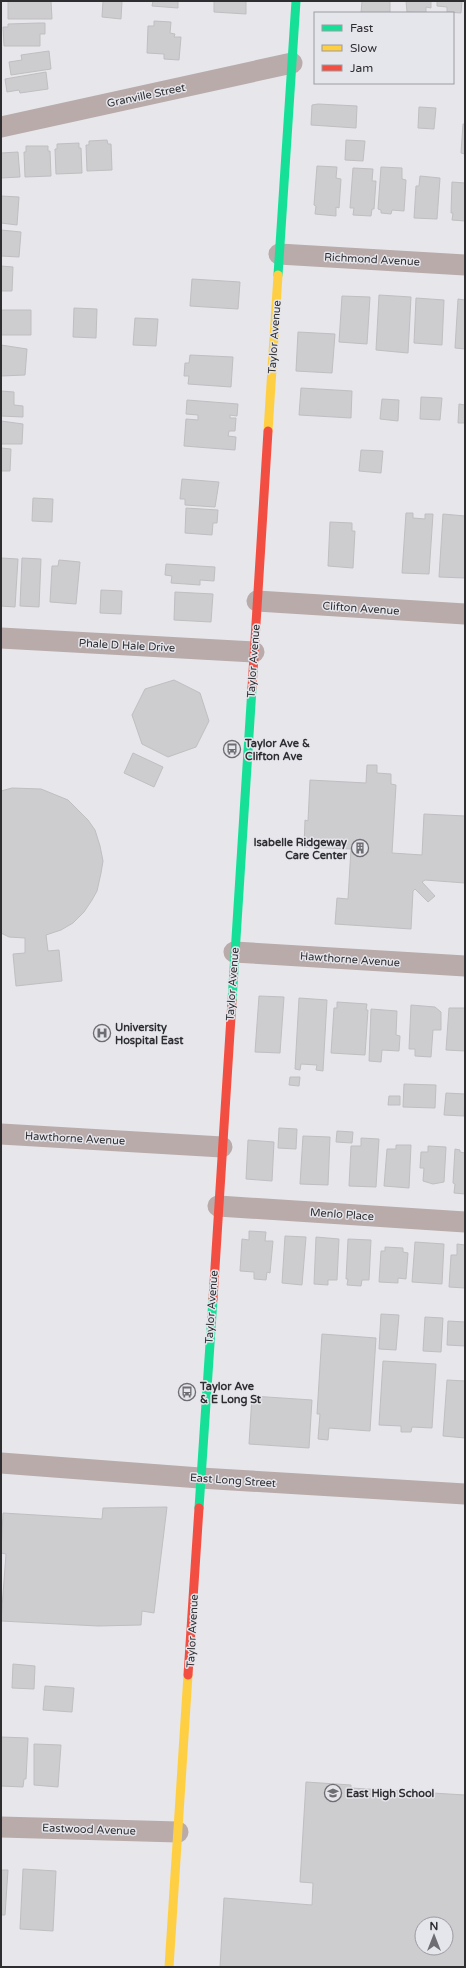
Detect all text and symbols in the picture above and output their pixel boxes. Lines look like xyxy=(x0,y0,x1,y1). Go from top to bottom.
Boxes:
legend xyxy=(314,12,454,84)
text: Fast xyxy=(350,21,374,35)
text: Slow xyxy=(350,41,377,55)
text: Jam xyxy=(350,61,373,75)
street label: Granville Street xyxy=(106,81,187,110)
street label: Richmond Avenue xyxy=(324,251,420,268)
street label: Taylor Avenue xyxy=(265,300,284,374)
street label: Clifton Avenue xyxy=(322,599,400,618)
street label: Taylor Avenue xyxy=(244,624,263,698)
street label: Phale D Hale Drive xyxy=(78,636,176,655)
place label: Taylor Ave & Clifton Ave xyxy=(244,737,310,763)
bus stop icon: Taylor Ave & Clifton Ave xyxy=(222,739,242,759)
place label: Isabelle Ridgeway Care Center xyxy=(254,836,348,862)
building icon: Isabelle Ridgeway Care Center xyxy=(350,838,370,858)
street label: Taylor Avenue xyxy=(223,947,242,1021)
street label: Hawthorne Avenue xyxy=(299,950,400,969)
place label: University Hospital East xyxy=(115,1021,184,1048)
hospital icon: University Hospital East xyxy=(92,1023,112,1043)
street label: Hawthorne Avenue xyxy=(25,1129,125,1148)
street label: Menlo Place xyxy=(310,1206,374,1223)
street label: Taylor Avenue xyxy=(202,1270,221,1344)
place label: Taylor Ave & E Long St xyxy=(199,1380,262,1407)
bus stop icon: Taylor Ave & E Long St xyxy=(177,1382,197,1402)
street label: East Long Street xyxy=(189,1471,277,1490)
street label: Taylor Avenue xyxy=(184,1594,201,1668)
school or university icon: East High School xyxy=(323,1783,343,1803)
place label: East High School xyxy=(346,1787,435,1801)
street label: Eastwood Avenue xyxy=(42,1821,136,1838)
north arrow xyxy=(414,1916,454,1956)
text: N xyxy=(430,1920,438,1933)

